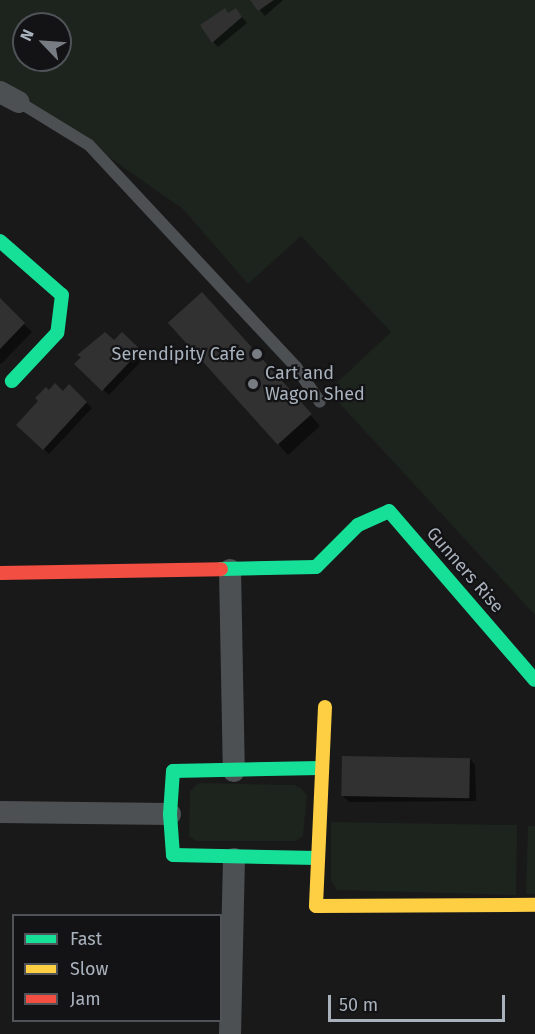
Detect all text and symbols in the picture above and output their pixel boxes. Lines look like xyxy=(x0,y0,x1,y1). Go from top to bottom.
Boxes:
north arrow xyxy=(12,12,72,72)
text: N xyxy=(16,26,38,44)
place label: Serendipity Cafe xyxy=(112,343,245,365)
marker: Serendipity Cafe xyxy=(250,347,264,361)
place label: Cart and Wagon Shed xyxy=(265,363,365,406)
marker: Cart and Wagon Shed xyxy=(246,377,260,391)
street label: Gunners Rise xyxy=(422,523,508,617)
legend xyxy=(12,914,222,1022)
text: Fast xyxy=(70,928,102,950)
text: Slow xyxy=(70,958,108,980)
scale bar xyxy=(331,983,508,1021)
text: Jam xyxy=(70,988,101,1010)
text: 50 m xyxy=(339,994,378,1016)

